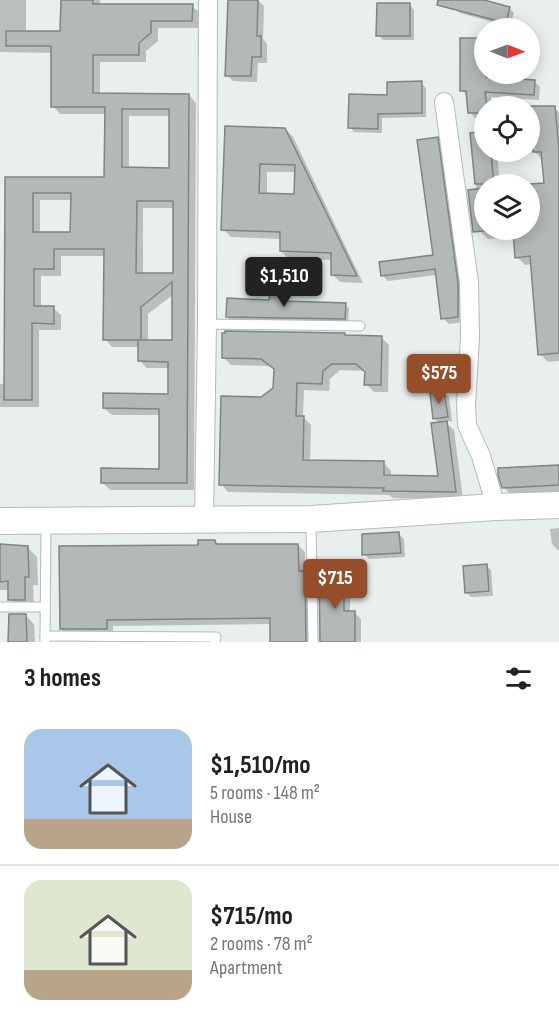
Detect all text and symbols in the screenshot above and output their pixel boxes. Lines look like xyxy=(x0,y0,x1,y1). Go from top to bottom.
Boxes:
north arrow xyxy=(474,18,540,84)
map controls xyxy=(474,18,540,240)
button: locate xyxy=(474,96,540,162)
button: layers xyxy=(474,174,540,240)
pin: $1,510 xyxy=(235,257,333,308)
text: $1,510 xyxy=(259,264,309,288)
pin: $575 xyxy=(403,354,475,405)
text: $575 xyxy=(421,361,457,385)
pin: $715 xyxy=(299,559,371,610)
text: $715 xyxy=(317,566,353,590)
icon: filters xyxy=(502,662,535,695)
text: 3 homes xyxy=(24,663,101,694)
text: $1,510/mo xyxy=(210,750,311,781)
icon: home xyxy=(72,753,144,825)
text: 5 rooms · 148 m² xyxy=(210,781,320,805)
text: House xyxy=(210,805,252,829)
text: $715/mo xyxy=(210,901,293,932)
icon: home xyxy=(72,904,144,976)
text: 2 rooms · 78 m² xyxy=(210,932,313,956)
text: Apartment xyxy=(210,956,283,980)

